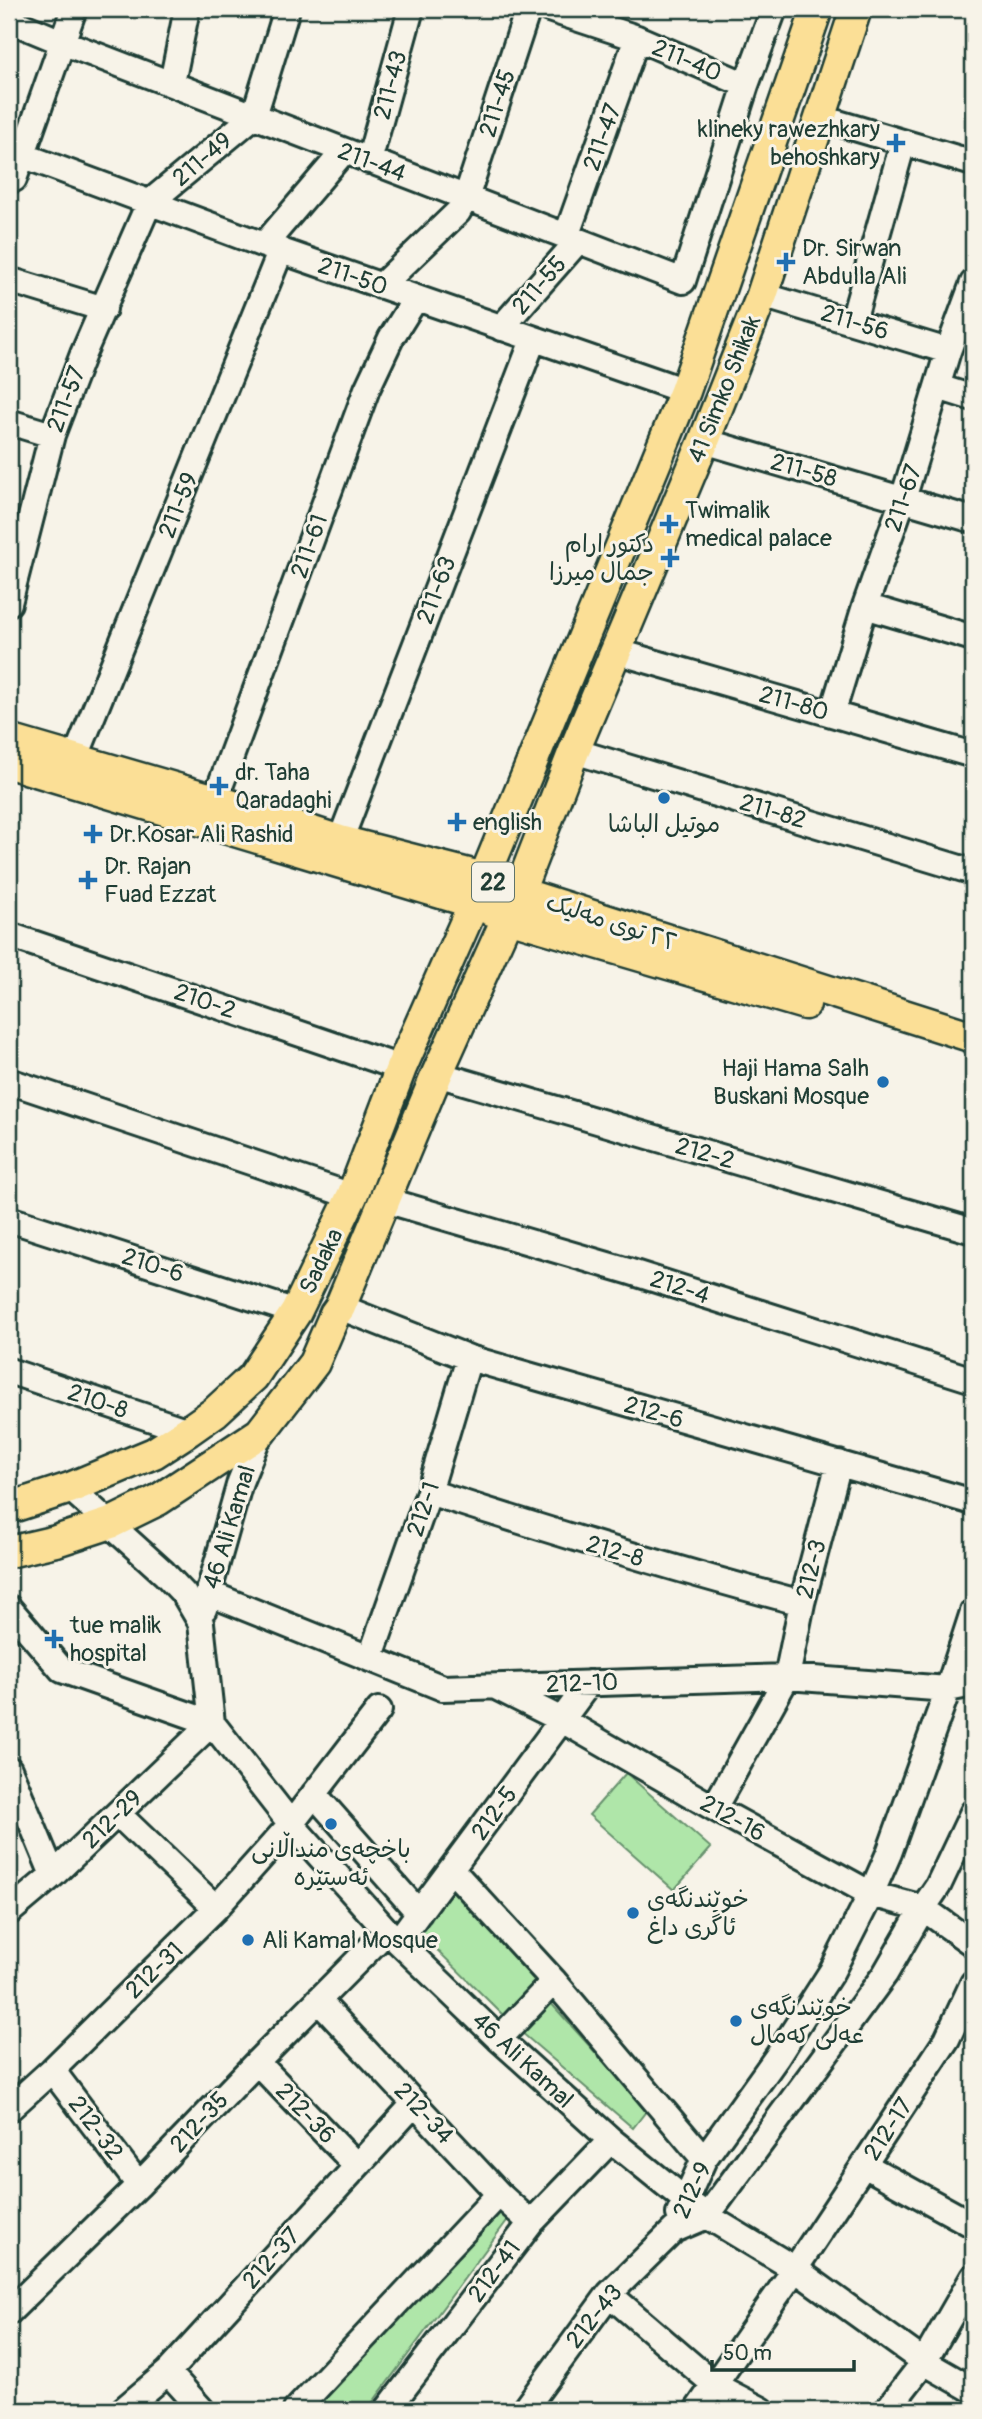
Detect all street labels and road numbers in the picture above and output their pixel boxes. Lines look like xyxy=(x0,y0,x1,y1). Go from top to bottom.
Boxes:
street label: 211-40 xyxy=(648,33,726,88)
street label: 211-43 xyxy=(367,48,414,123)
street label: 211-45 xyxy=(473,66,522,141)
street label: 211-47 xyxy=(577,99,628,175)
street label: 211-49 xyxy=(167,126,238,193)
street label: 211-44 xyxy=(334,136,410,189)
street label: 211-55 xyxy=(506,250,573,321)
street label: 211-50 xyxy=(314,251,392,302)
street label: 211-56 xyxy=(817,298,892,346)
street label: 41 Simko Shikak xyxy=(682,311,767,467)
street label: 211-57 xyxy=(41,362,92,436)
street label: 211-58 xyxy=(767,447,840,494)
street label: 211-67 xyxy=(879,461,928,535)
street label: 211-59 xyxy=(152,468,205,542)
street label: 211-61 xyxy=(285,510,334,582)
street label: 211-63 xyxy=(410,552,463,628)
street label: 211-80 xyxy=(756,680,832,727)
street label: 211-82 xyxy=(736,788,810,835)
road number: 22 xyxy=(472,862,514,902)
street label: ٢٢ توی مەلیک xyxy=(542,888,681,957)
street label: 210-2 xyxy=(170,978,239,1025)
street label: 212-2 xyxy=(672,1131,738,1176)
street label: Sadaka xyxy=(293,1224,350,1299)
street label: 210-6 xyxy=(118,1242,187,1289)
street label: 212-4 xyxy=(647,1264,713,1311)
street label: 210-8 xyxy=(64,1378,132,1425)
street label: 212-6 xyxy=(621,1390,687,1435)
street label: 46 Ali Kamal xyxy=(197,1462,262,1592)
street label: 212-1 xyxy=(401,1478,446,1540)
street label: 212-8 xyxy=(583,1529,647,1573)
street label: 212-3 xyxy=(790,1537,833,1602)
street label: 212-10 xyxy=(545,1668,619,1699)
street label: 212-5 xyxy=(465,1781,524,1846)
street label: 212-29 xyxy=(76,1784,148,1855)
street label: 212-16 xyxy=(695,1789,770,1848)
street label: 212-31 xyxy=(119,1936,189,2005)
street label: 46 Ali Kamal xyxy=(466,2006,579,2115)
street label: 212-34 xyxy=(388,2076,459,2150)
street label: 212-36 xyxy=(270,2077,342,2150)
street label: 212-35 xyxy=(164,2086,235,2159)
street label: 212-32 xyxy=(62,2090,129,2166)
street label: 212-17 xyxy=(858,2092,919,2166)
street label: 212-9 xyxy=(667,2157,718,2223)
street label: 212-37 xyxy=(236,2221,307,2295)
street label: 212-41 xyxy=(462,2235,527,2308)
street label: 212-43 xyxy=(560,2279,629,2354)

